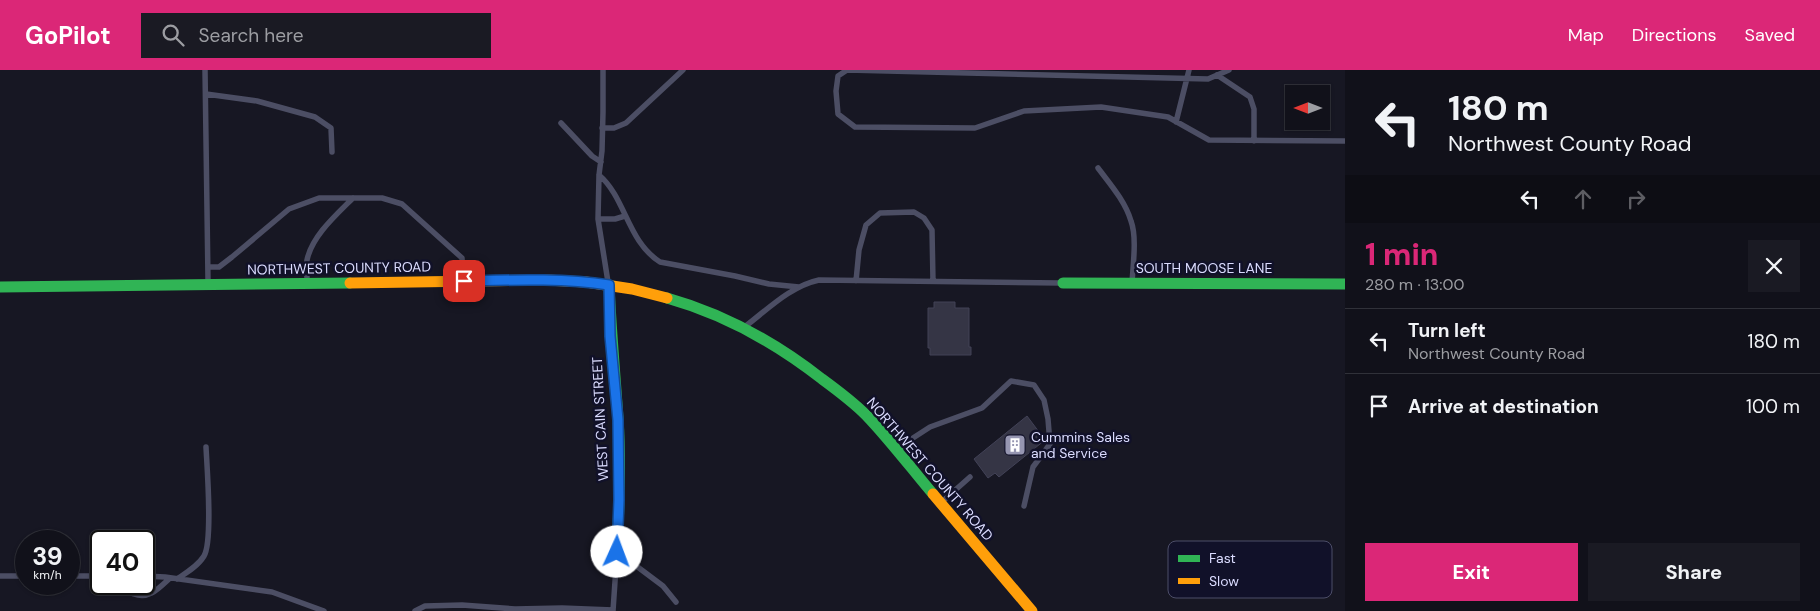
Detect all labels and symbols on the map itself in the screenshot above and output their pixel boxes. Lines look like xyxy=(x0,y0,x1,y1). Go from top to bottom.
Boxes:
north arrow xyxy=(1285,85,1330,130)
street label: NORTHWEST COUNTY ROAD xyxy=(247,257,431,279)
street label: SOUTH MOOSE LANE xyxy=(1136,259,1272,277)
pin xyxy=(443,260,485,302)
street label: WEST CAIN STREET xyxy=(588,356,612,482)
street label: NORTHWEST COUNTY ROAD xyxy=(863,394,997,544)
place label: Cummins Sales and Service xyxy=(1031,428,1130,462)
building icon: Cummins Sales and Service xyxy=(1003,433,1027,457)
position arrow xyxy=(590,525,642,577)
speed limit sign: 40 xyxy=(90,530,155,595)
legend xyxy=(1168,541,1332,598)
text: Fast xyxy=(1209,549,1236,567)
text: Slow xyxy=(1209,572,1239,590)

